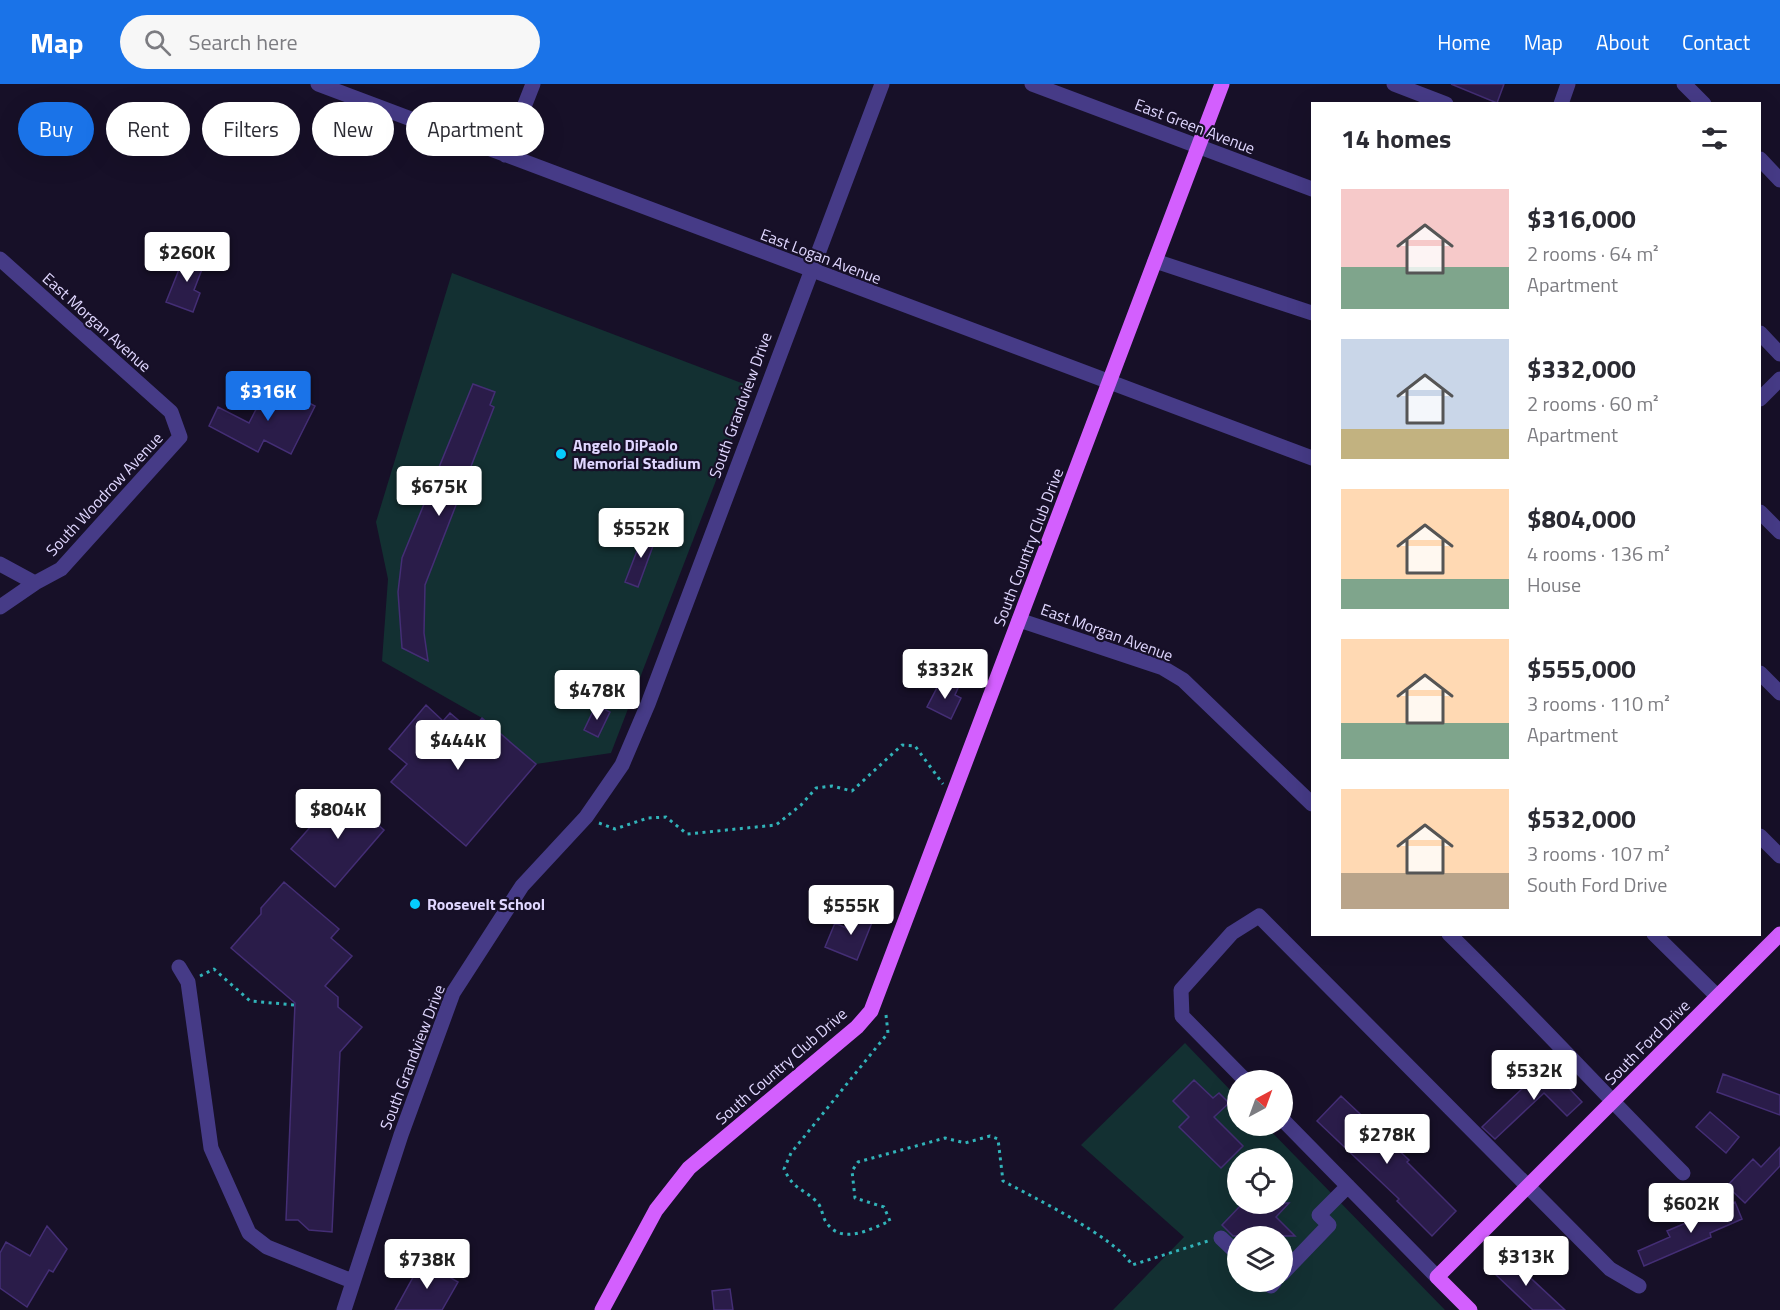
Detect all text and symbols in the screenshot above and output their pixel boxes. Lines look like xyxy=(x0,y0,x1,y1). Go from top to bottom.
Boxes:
search box xyxy=(120,15,540,69)
text: Map xyxy=(30,21,84,64)
text: Search here xyxy=(189,25,298,59)
icon: search xyxy=(141,26,174,59)
text: Home xyxy=(1437,26,1491,58)
text: Map xyxy=(1524,26,1563,58)
text: About xyxy=(1596,26,1649,58)
text: Contact xyxy=(1682,26,1750,58)
street label: East Green Avenue xyxy=(1131,92,1259,160)
chip: Buy xyxy=(18,102,94,156)
chip: Rent xyxy=(106,102,190,156)
chip: Filters xyxy=(202,102,300,156)
chip: New xyxy=(312,102,394,156)
chip: Apartment xyxy=(406,102,544,156)
text: 14 homes xyxy=(1341,119,1451,158)
icon: filters xyxy=(1698,122,1731,155)
text: $316,000 xyxy=(1527,199,1636,238)
icon: home xyxy=(1389,213,1461,285)
street label: East Logan Avenue xyxy=(757,222,885,290)
pin: $260K xyxy=(145,232,229,283)
text: $260K xyxy=(159,236,215,267)
text: 2 rooms · 64 m² xyxy=(1527,238,1659,269)
street label: East Morgan Avenue xyxy=(37,267,157,377)
text: Apartment xyxy=(1527,269,1618,300)
street label: South Grandview Drive xyxy=(702,329,778,481)
text: $332,000 xyxy=(1527,349,1636,388)
icon: home xyxy=(1389,363,1461,435)
pin: $316K xyxy=(226,371,310,422)
text: $316K xyxy=(240,375,296,406)
text: 2 rooms · 60 m² xyxy=(1527,388,1659,419)
text: Apartment xyxy=(1527,419,1618,450)
street label: South Woodrow Avenue xyxy=(40,427,168,561)
place label: Angelo DiPaolo Memorial Stadium xyxy=(573,433,701,475)
marker: Angelo DiPaolo Memorial Stadium xyxy=(554,447,568,461)
street label: South Country Club Drive xyxy=(987,464,1069,630)
pin: $675K xyxy=(397,466,481,517)
text: $675K xyxy=(411,470,467,501)
text: $804,000 xyxy=(1527,499,1636,538)
pin: $552K xyxy=(599,508,683,559)
text: $552K xyxy=(613,512,669,543)
icon: home xyxy=(1389,513,1461,585)
text: 4 rooms · 136 m² xyxy=(1527,538,1670,569)
text: House xyxy=(1527,569,1581,600)
street label: East Morgan Avenue xyxy=(1038,597,1176,667)
pin: $332K xyxy=(903,649,987,700)
text: $555,000 xyxy=(1527,649,1636,688)
text: $332K xyxy=(917,653,973,684)
icon: home xyxy=(1389,663,1461,735)
pin: $478K xyxy=(555,670,639,721)
text: $478K xyxy=(569,674,625,705)
text: 3 rooms · 110 m² xyxy=(1527,688,1670,719)
text: Apartment xyxy=(1527,719,1618,750)
pin: $444K xyxy=(416,720,500,771)
text: $444K xyxy=(430,724,486,755)
pin: $804K xyxy=(296,789,380,840)
text: $804K xyxy=(310,793,366,824)
text: $532,000 xyxy=(1527,799,1636,838)
icon: home xyxy=(1389,813,1461,885)
text: 3 rooms · 107 m² xyxy=(1527,838,1670,869)
text: South Ford Drive xyxy=(1527,869,1667,900)
pin: $555K xyxy=(809,885,893,936)
text: $555K xyxy=(823,889,879,920)
place label: Roosevelt School xyxy=(427,892,545,916)
marker: Roosevelt School xyxy=(408,897,422,911)
street label: South Grandview Drive xyxy=(373,981,451,1133)
street label: South Ford Drive xyxy=(1599,994,1695,1090)
street label: South Country Club Drive xyxy=(710,1002,852,1130)
pin: $532K xyxy=(1492,1050,1576,1101)
text: $532K xyxy=(1506,1054,1562,1085)
north arrow xyxy=(1227,1070,1293,1136)
map controls xyxy=(1227,1070,1293,1292)
pin: $278K xyxy=(1345,1114,1429,1165)
text: $278K xyxy=(1359,1118,1415,1149)
button: locate xyxy=(1227,1148,1293,1214)
pin: $602K xyxy=(1649,1183,1733,1234)
text: $602K xyxy=(1663,1187,1719,1218)
button: layers xyxy=(1227,1226,1293,1292)
pin: $313K xyxy=(1484,1236,1568,1287)
pin: $738K xyxy=(385,1239,469,1290)
text: $313K xyxy=(1498,1240,1554,1271)
text: $738K xyxy=(399,1243,455,1274)

